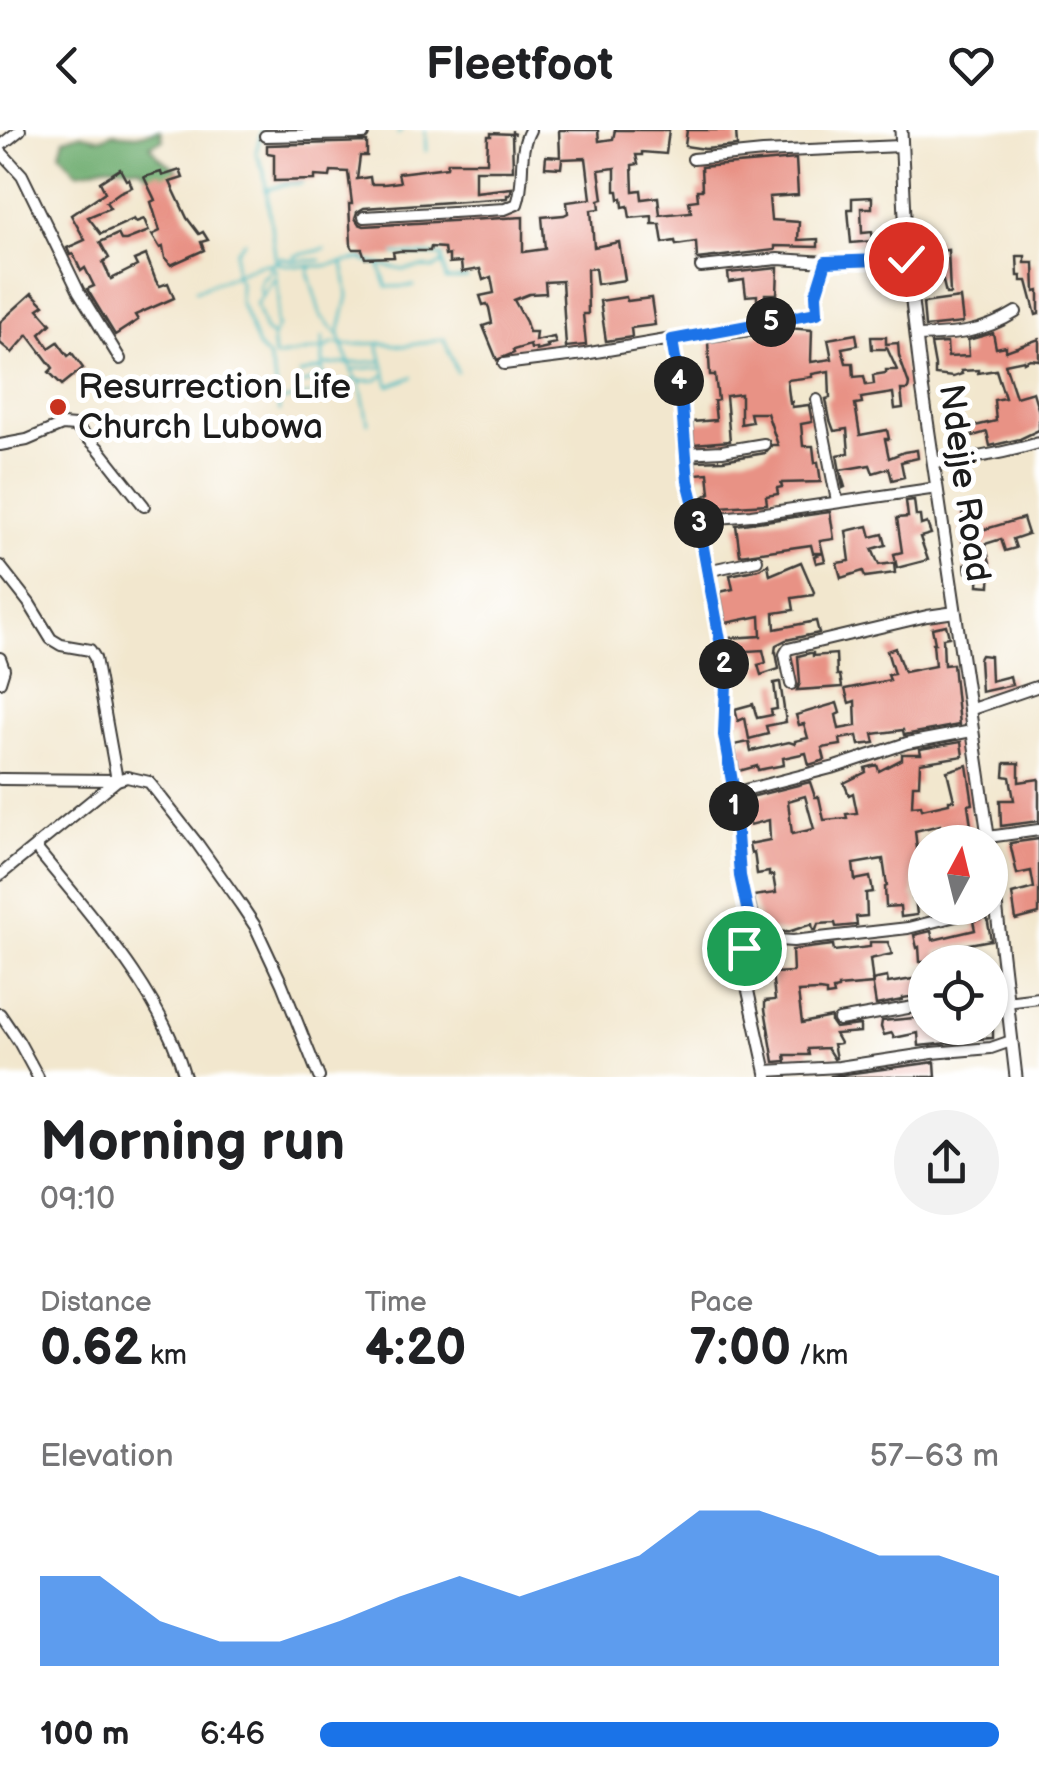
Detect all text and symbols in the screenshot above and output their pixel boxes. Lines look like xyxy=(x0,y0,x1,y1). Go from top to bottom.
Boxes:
icon: back xyxy=(40,38,95,93)
text: Fleetfoot xyxy=(426,38,613,93)
icon: heart xyxy=(944,38,999,93)
pin xyxy=(864,217,949,302)
icon: check xyxy=(879,232,934,287)
pin: 5 xyxy=(746,297,796,347)
text: 5 xyxy=(763,305,779,338)
pin: 4 xyxy=(654,356,704,406)
text: 4 xyxy=(671,364,687,397)
place label: Resurrection Life Church Lubowa xyxy=(78,366,351,449)
street label: Ndejje Road xyxy=(929,382,999,584)
marker: Resurrection Life Church Lubowa xyxy=(47,396,69,418)
pin: 3 xyxy=(674,498,724,548)
text: 3 xyxy=(691,506,707,539)
pin: 2 xyxy=(699,639,749,689)
text: 2 xyxy=(716,647,732,680)
pin: 1 xyxy=(709,781,759,831)
text: 1 xyxy=(728,789,740,822)
north arrow xyxy=(908,825,1008,925)
map controls xyxy=(908,825,1008,1045)
pin xyxy=(702,906,787,991)
icon: arrive xyxy=(717,921,772,976)
button: locate xyxy=(908,945,1008,1045)
text: Morning run xyxy=(40,1109,345,1176)
button: share xyxy=(894,1110,999,1215)
text: 09:10 xyxy=(40,1180,115,1219)
text: Distance xyxy=(40,1286,152,1319)
text: Time xyxy=(365,1286,427,1319)
text: Pace xyxy=(689,1286,753,1319)
text: 0.62 xyxy=(40,1319,142,1379)
text: 4:20 xyxy=(365,1319,466,1379)
text: 7:00 xyxy=(689,1319,791,1379)
text: km xyxy=(142,1339,187,1372)
text: /km xyxy=(791,1339,848,1372)
text: Elevation xyxy=(40,1437,173,1476)
text: 57–63 m xyxy=(870,1437,999,1476)
text: 100 m xyxy=(40,1715,129,1754)
text: 6:46 xyxy=(200,1715,265,1754)

